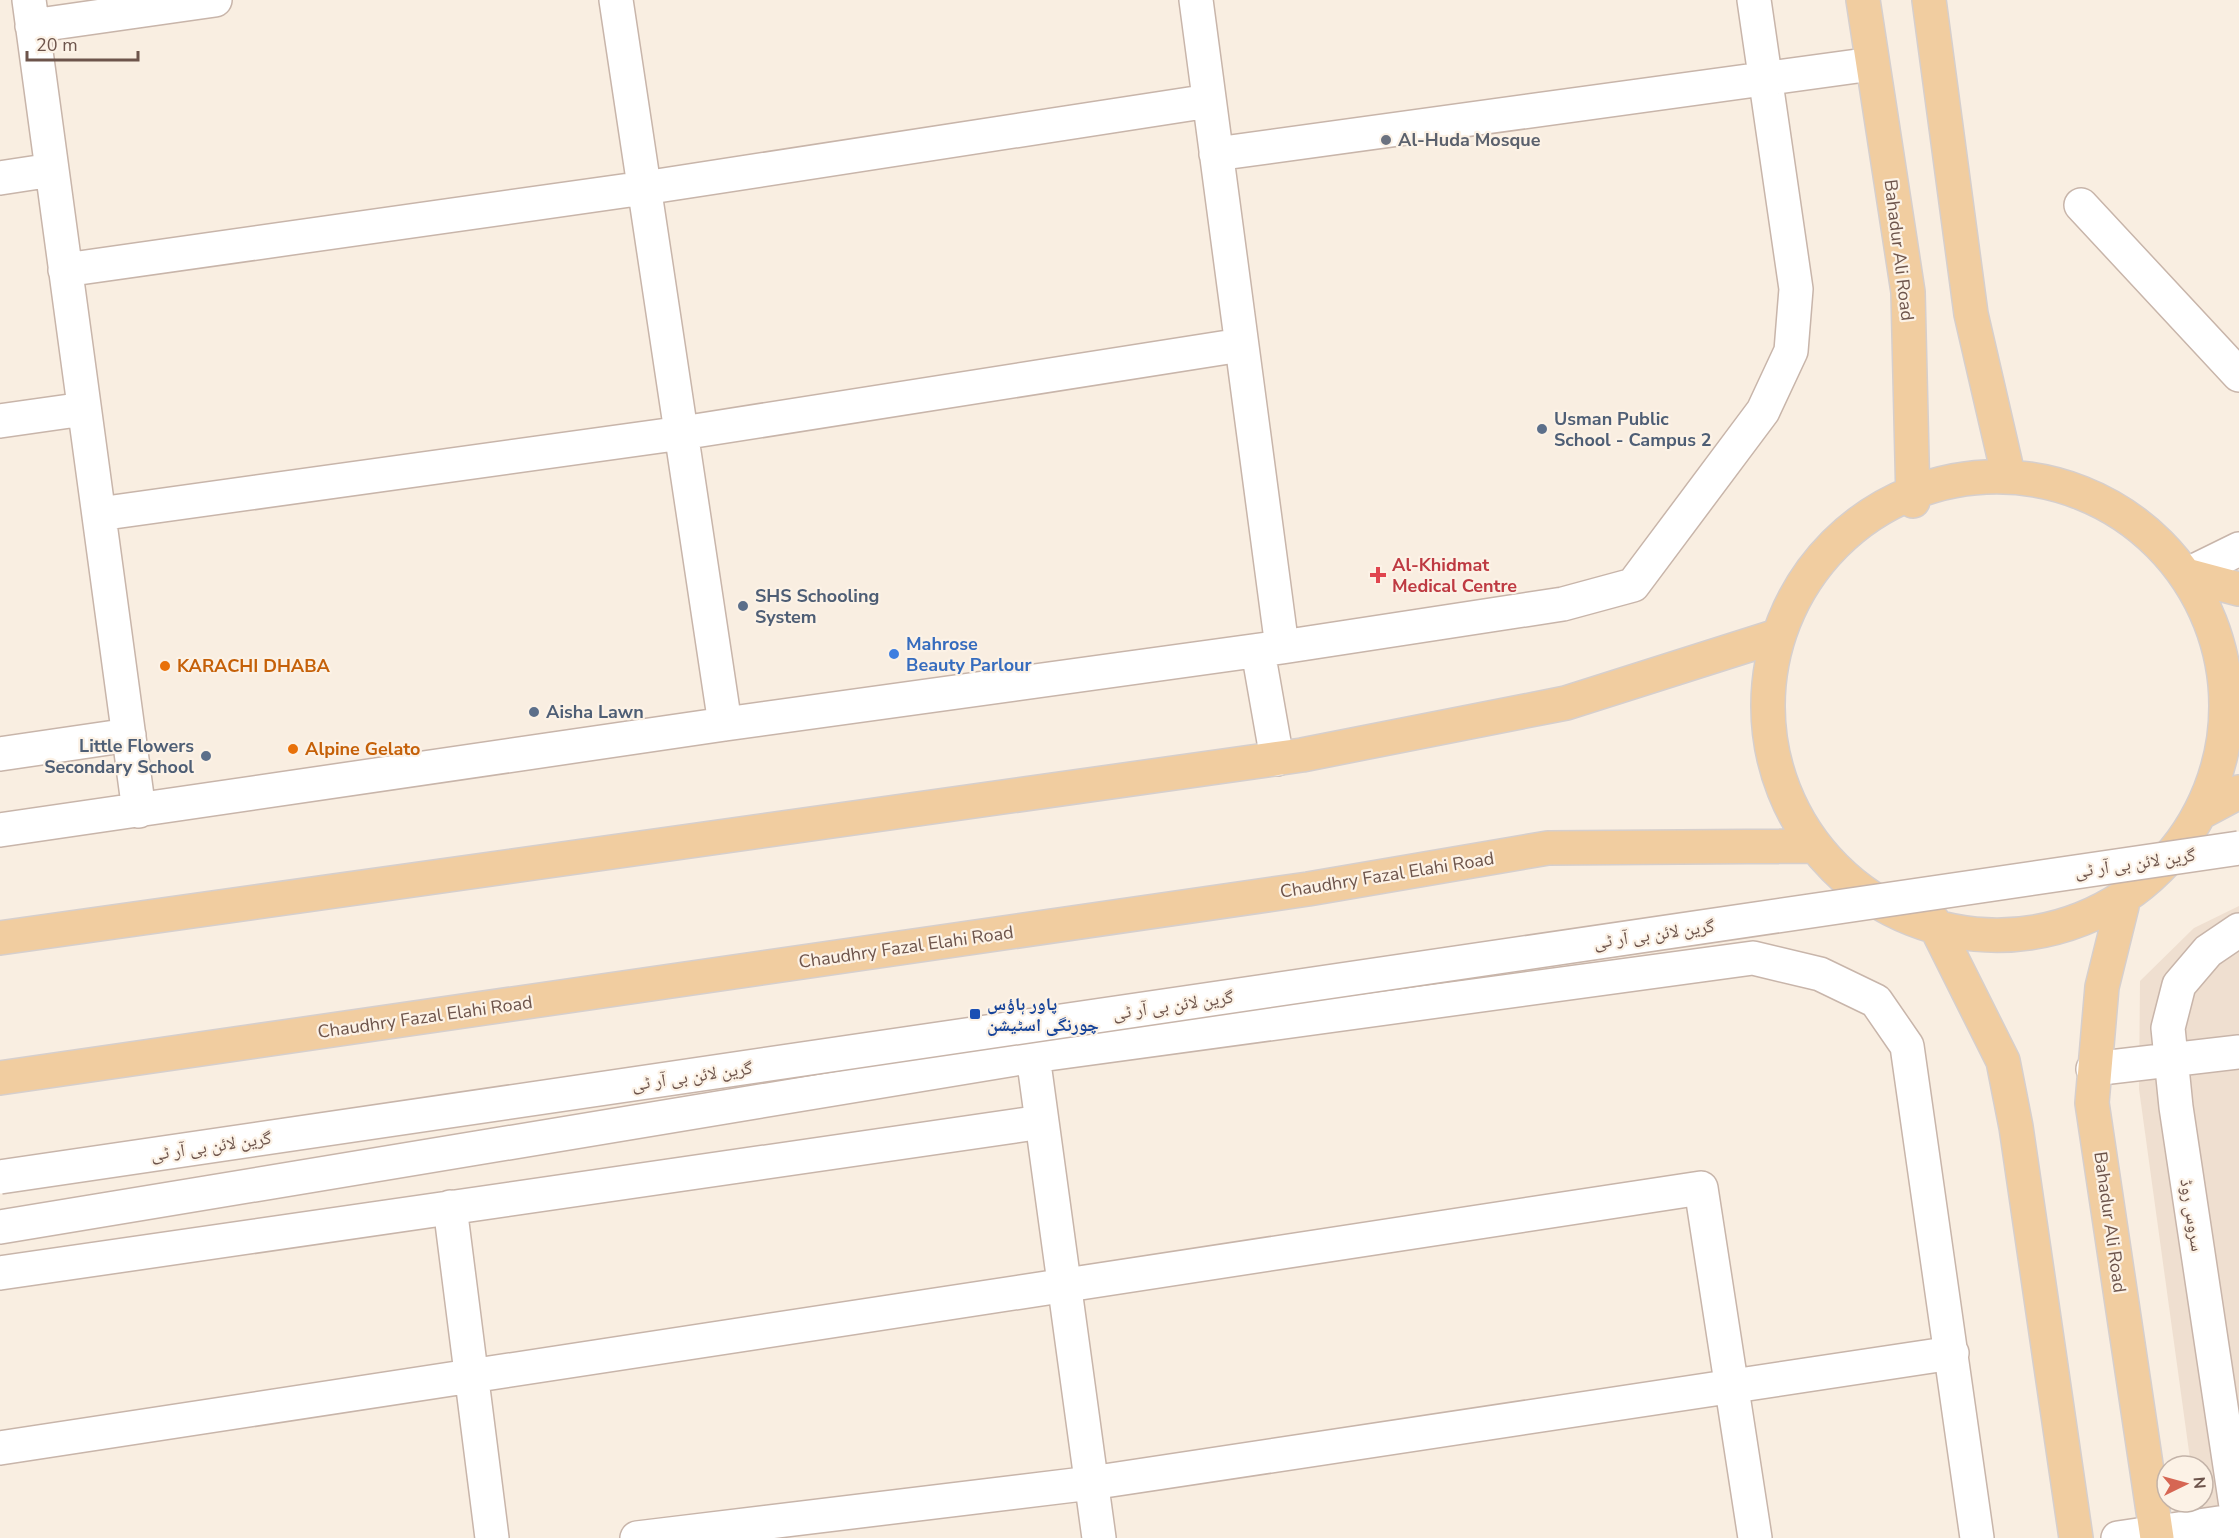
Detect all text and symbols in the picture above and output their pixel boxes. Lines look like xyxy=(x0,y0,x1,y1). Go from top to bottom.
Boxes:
scale bar xyxy=(27,24,138,62)
text: 20 m xyxy=(36,33,78,57)
place label: Al-Huda Mosque xyxy=(1398,128,1541,152)
marker: Al-Huda Mosque xyxy=(1379,133,1393,147)
street label: Bahadur Ali Road xyxy=(1878,178,1920,322)
place label: Usman Public School - Campus 2 xyxy=(1554,407,1712,452)
marker: Usman Public School - Campus 2 xyxy=(1535,422,1549,436)
place label: Al-Khidmat Medical Centre xyxy=(1392,553,1517,598)
marker: Al-Khidmat Medical Centre xyxy=(1369,566,1387,584)
place label: SHS Schooling System xyxy=(755,584,879,629)
marker: SHS Schooling System xyxy=(736,599,750,613)
place label: Mahrose Beauty Parlour xyxy=(906,632,1032,677)
marker: Mahrose Beauty Parlour xyxy=(887,647,901,661)
place label: KARACHI DHABA xyxy=(177,654,330,678)
marker: KARACHI DHABA xyxy=(158,659,172,673)
place label: Aisha Lawn xyxy=(546,700,644,724)
marker: Aisha Lawn xyxy=(527,705,541,719)
place label: Little Flowers Secondary School xyxy=(44,734,194,779)
place label: Alpine Gelato xyxy=(305,737,420,761)
marker: Alpine Gelato xyxy=(286,742,300,756)
marker: Little Flowers Secondary School xyxy=(199,749,213,763)
street label: گرین لائن بی آر ٹی xyxy=(2073,843,2198,883)
street label: Chaudhry Fazal Elahi Road xyxy=(1278,846,1496,904)
street label: گرین لائن بی آر ٹی xyxy=(1592,914,1717,954)
street label: Chaudhry Fazal Elahi Road xyxy=(797,920,1015,974)
street label: گرین لائن بی آر ٹی xyxy=(1111,985,1236,1025)
street label: Chaudhry Fazal Elahi Road xyxy=(316,990,534,1044)
place label: پاور ہاؤس چورنگی اسٹیشن xyxy=(987,992,1099,1037)
marker: پاور ہاؤس چورنگی اسٹیشن xyxy=(968,1007,982,1021)
street label: گرین لائن بی آر ٹی xyxy=(630,1056,755,1096)
street label: گرین لائن بی آر ٹی xyxy=(149,1126,274,1166)
street label: Bahadur Ali Road xyxy=(2088,1150,2132,1294)
street label: سروس روڈ xyxy=(2174,1177,2210,1253)
north arrow xyxy=(2155,1454,2215,1514)
text: N xyxy=(2187,1476,2210,1490)

